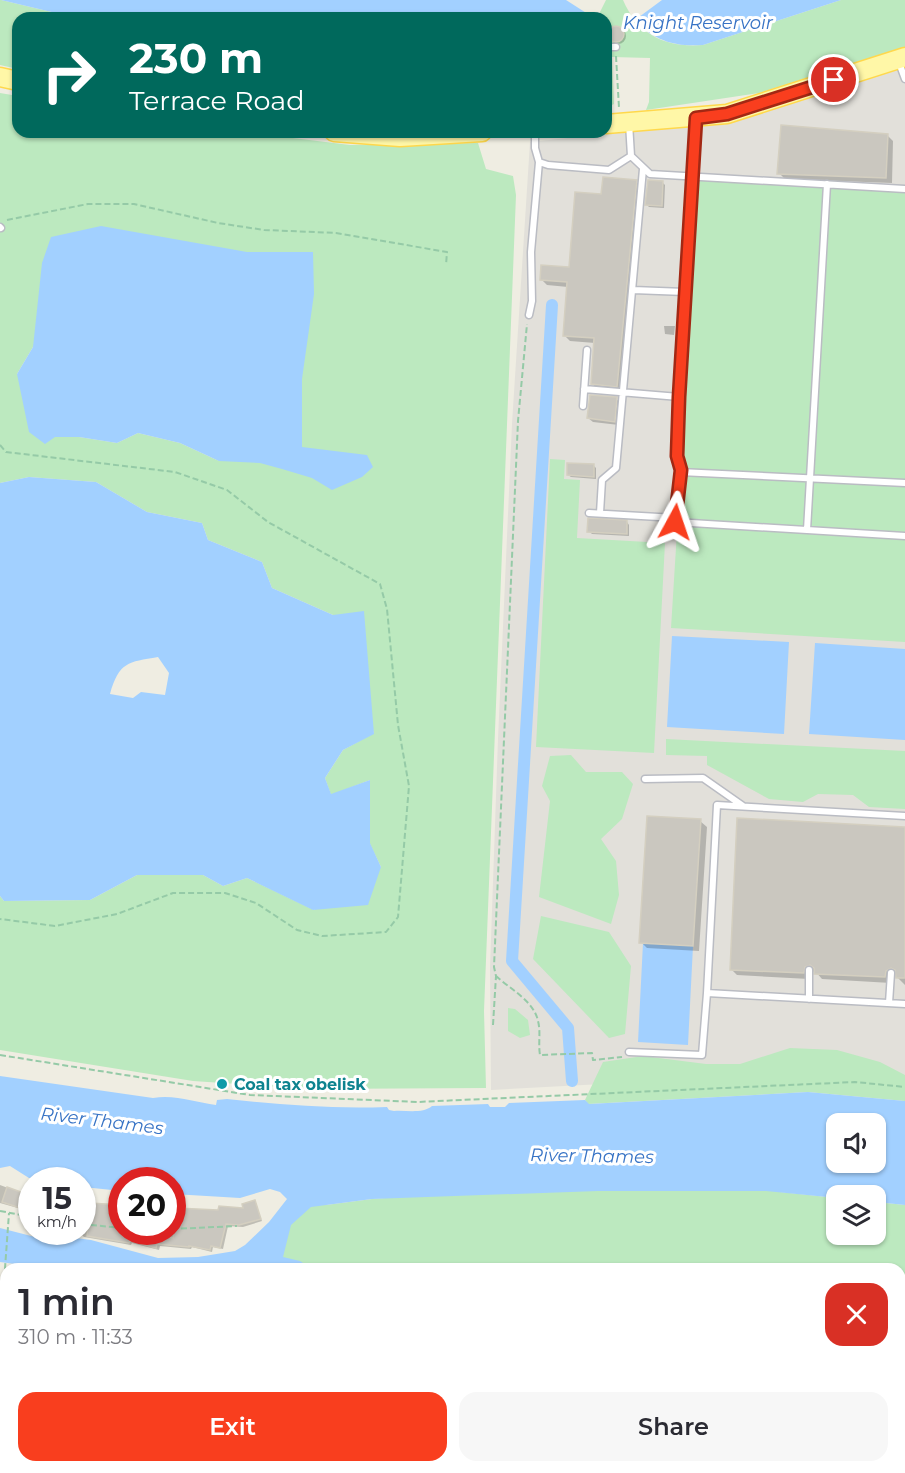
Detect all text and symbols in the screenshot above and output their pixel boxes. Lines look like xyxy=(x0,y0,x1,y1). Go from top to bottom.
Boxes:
water label: Knight Reservoir xyxy=(623,12,774,34)
text: 230 m xyxy=(129,32,263,84)
icon: right xyxy=(30,36,108,114)
pin xyxy=(808,54,859,105)
icon: arrive xyxy=(817,63,850,96)
text: Terrace Road xyxy=(129,84,305,117)
position arrow xyxy=(643,490,707,554)
place label: Coal tax obelisk xyxy=(234,1075,366,1094)
marker: Coal tax obelisk xyxy=(215,1077,229,1091)
water label: River Thames xyxy=(39,1103,165,1139)
map controls xyxy=(826,1113,886,1245)
button: sound xyxy=(826,1113,886,1173)
water label: River Thames xyxy=(530,1144,654,1168)
speed limit sign: 20 xyxy=(108,1167,186,1245)
text: 15 xyxy=(42,1180,72,1217)
button: layers xyxy=(826,1185,886,1245)
text: km/h xyxy=(37,1212,77,1231)
text: 1 min xyxy=(18,1280,115,1324)
button: close xyxy=(825,1283,888,1346)
text: 310 m · 11:33 xyxy=(18,1325,133,1349)
button: Exit xyxy=(18,1392,447,1461)
button: Share xyxy=(459,1392,888,1461)

